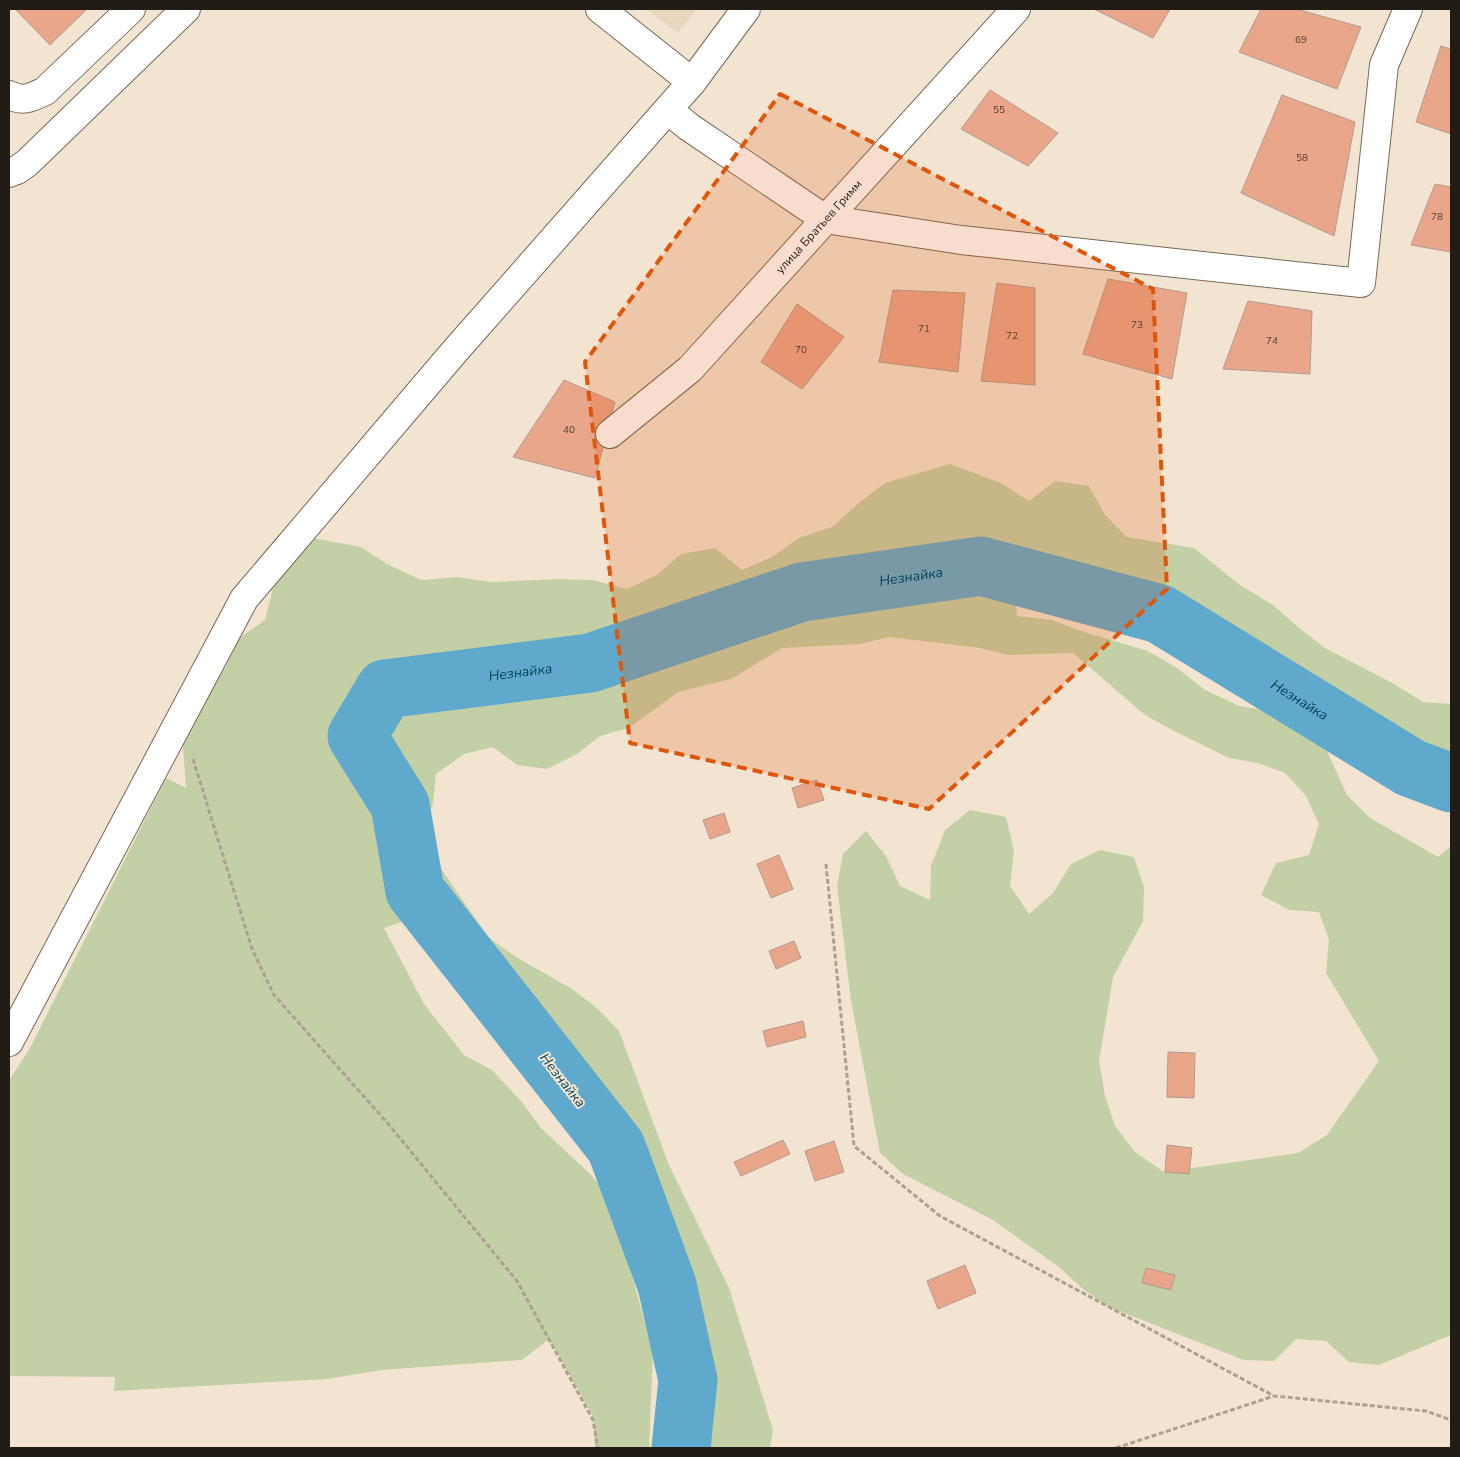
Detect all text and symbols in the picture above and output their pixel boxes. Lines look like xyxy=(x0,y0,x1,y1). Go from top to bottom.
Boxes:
house number: 69 xyxy=(1295,33,1307,47)
house number: 55 xyxy=(993,103,1005,117)
house number: 58 xyxy=(1296,151,1308,165)
street label: улица Братьев Гримм xyxy=(772,176,866,277)
house number: 78 xyxy=(1431,210,1443,224)
house number: 73 xyxy=(1131,318,1143,332)
house number: 71 xyxy=(918,322,930,336)
house number: 72 xyxy=(1006,329,1018,343)
house number: 74 xyxy=(1266,334,1278,348)
house number: 70 xyxy=(795,343,807,357)
house number: 40 xyxy=(563,423,575,437)
water label: Незнайка xyxy=(878,563,944,591)
water label: Незнайка xyxy=(487,659,553,686)
water label: Незнайка xyxy=(1267,675,1332,725)
water label: Незнайка xyxy=(535,1049,590,1111)

